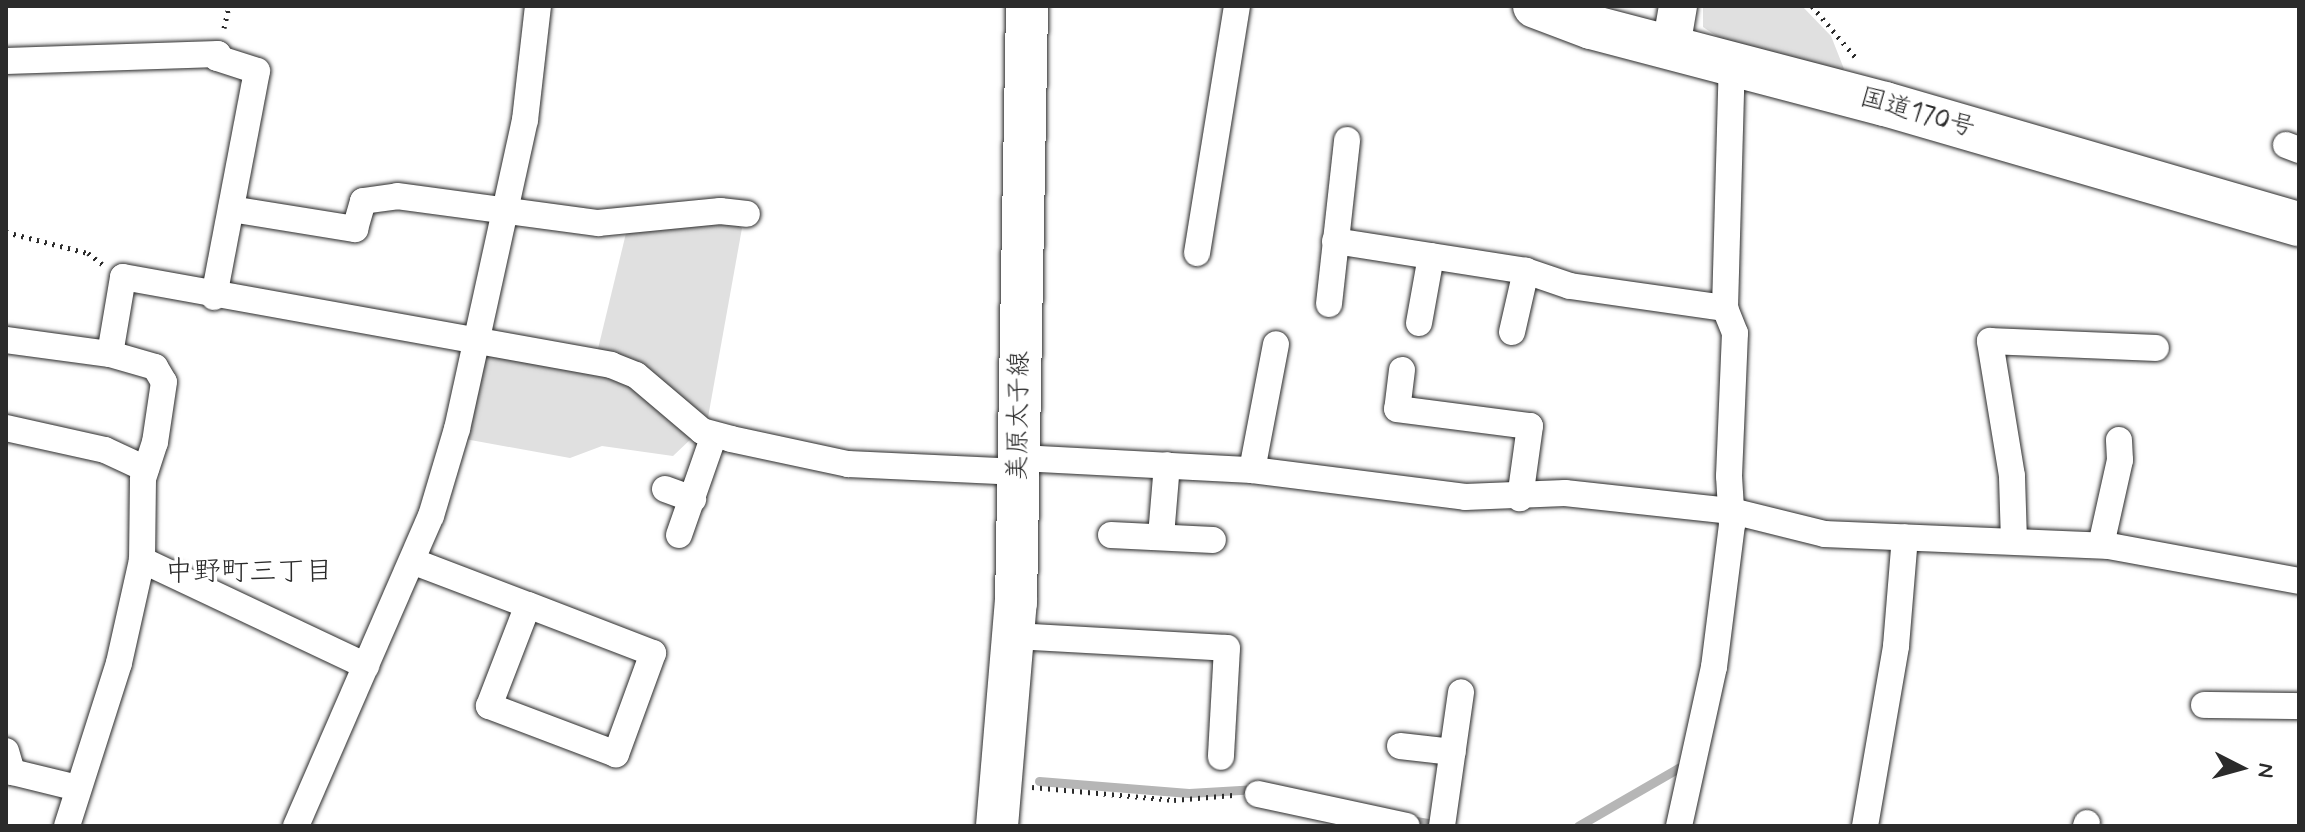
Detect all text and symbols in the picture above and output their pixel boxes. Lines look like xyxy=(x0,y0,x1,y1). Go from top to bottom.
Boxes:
street label: 国道170号 xyxy=(1856,83,1978,145)
street label: 美原太子線 xyxy=(1003,351,1037,481)
district label: 中野町三丁目 xyxy=(165,556,333,590)
north arrow xyxy=(2201,728,2281,808)
text: N xyxy=(2250,762,2280,779)

